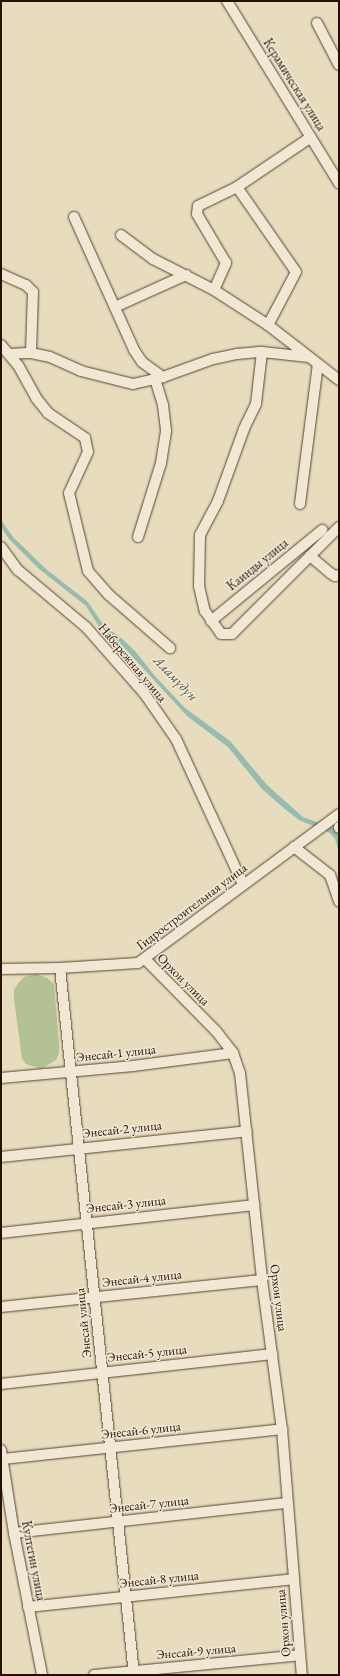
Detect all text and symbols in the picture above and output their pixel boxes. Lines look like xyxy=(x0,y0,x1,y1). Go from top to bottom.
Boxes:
street label: Керамическая улица xyxy=(259,36,329,134)
street label: Каинды улица xyxy=(224,536,292,594)
street label: Набережная улица xyxy=(94,620,170,706)
water label: Аламүдүн xyxy=(150,652,202,704)
street label: Гидростроительная улица xyxy=(134,860,250,954)
street label: Орхон улица xyxy=(154,951,212,1009)
street label: Энесай-1 улица xyxy=(75,1042,157,1066)
street label: Энесай-2 улица xyxy=(81,1118,163,1142)
street label: Энесай-3 улица xyxy=(85,1193,167,1217)
street label: Орхон улица xyxy=(266,1263,290,1333)
street label: Энесай-4 улица xyxy=(101,1267,183,1291)
street label: Энесай улица xyxy=(73,1287,95,1359)
street label: Энесай-5 улица xyxy=(106,1342,188,1366)
street label: Энесай-6 улица xyxy=(100,1419,182,1443)
street label: Энесай-7 улица xyxy=(108,1493,190,1517)
street label: Култегин улица xyxy=(18,1520,48,1602)
street label: Энесай-8 улица xyxy=(118,1568,200,1592)
street label: Орхон улица xyxy=(273,1589,295,1657)
street label: Энесай-9 улица xyxy=(155,1641,237,1663)

